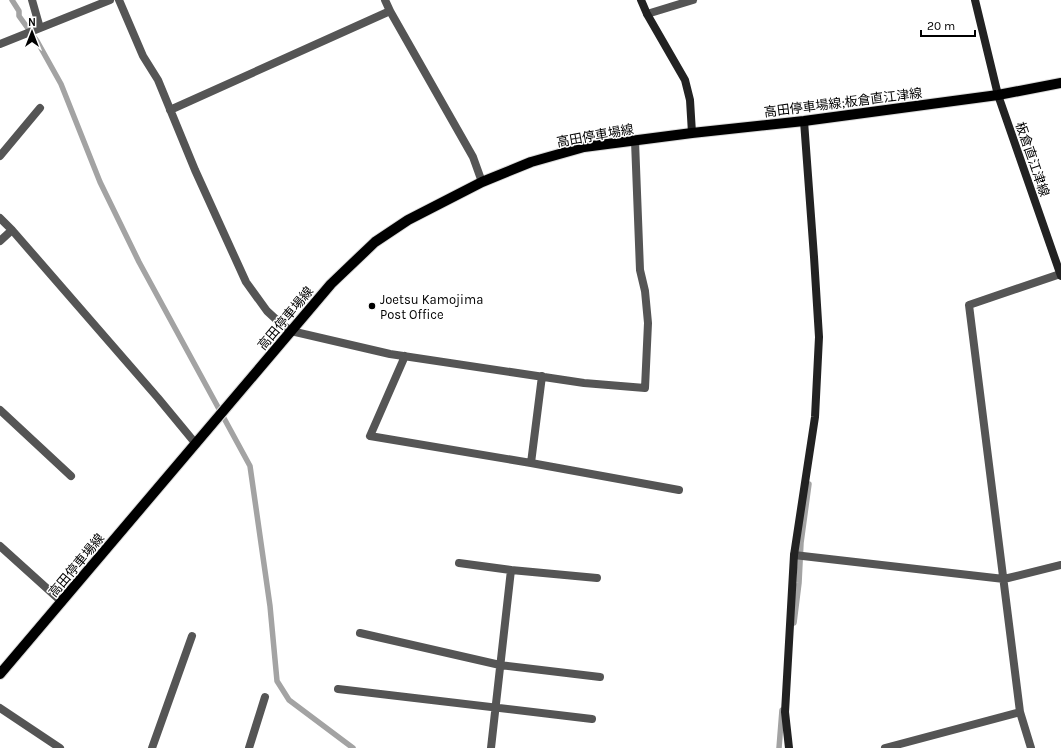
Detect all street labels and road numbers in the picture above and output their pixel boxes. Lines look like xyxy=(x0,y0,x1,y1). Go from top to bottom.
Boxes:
street label: 高田停車場線;板倉直江津線 xyxy=(763,85,923,120)
street label: 板倉直江津線 xyxy=(1013,120,1052,198)
street label: 高田停車場線 xyxy=(555,121,635,150)
street label: 高田停車場線 xyxy=(255,284,316,353)
street label: 高田停車場線 xyxy=(46,531,107,600)

